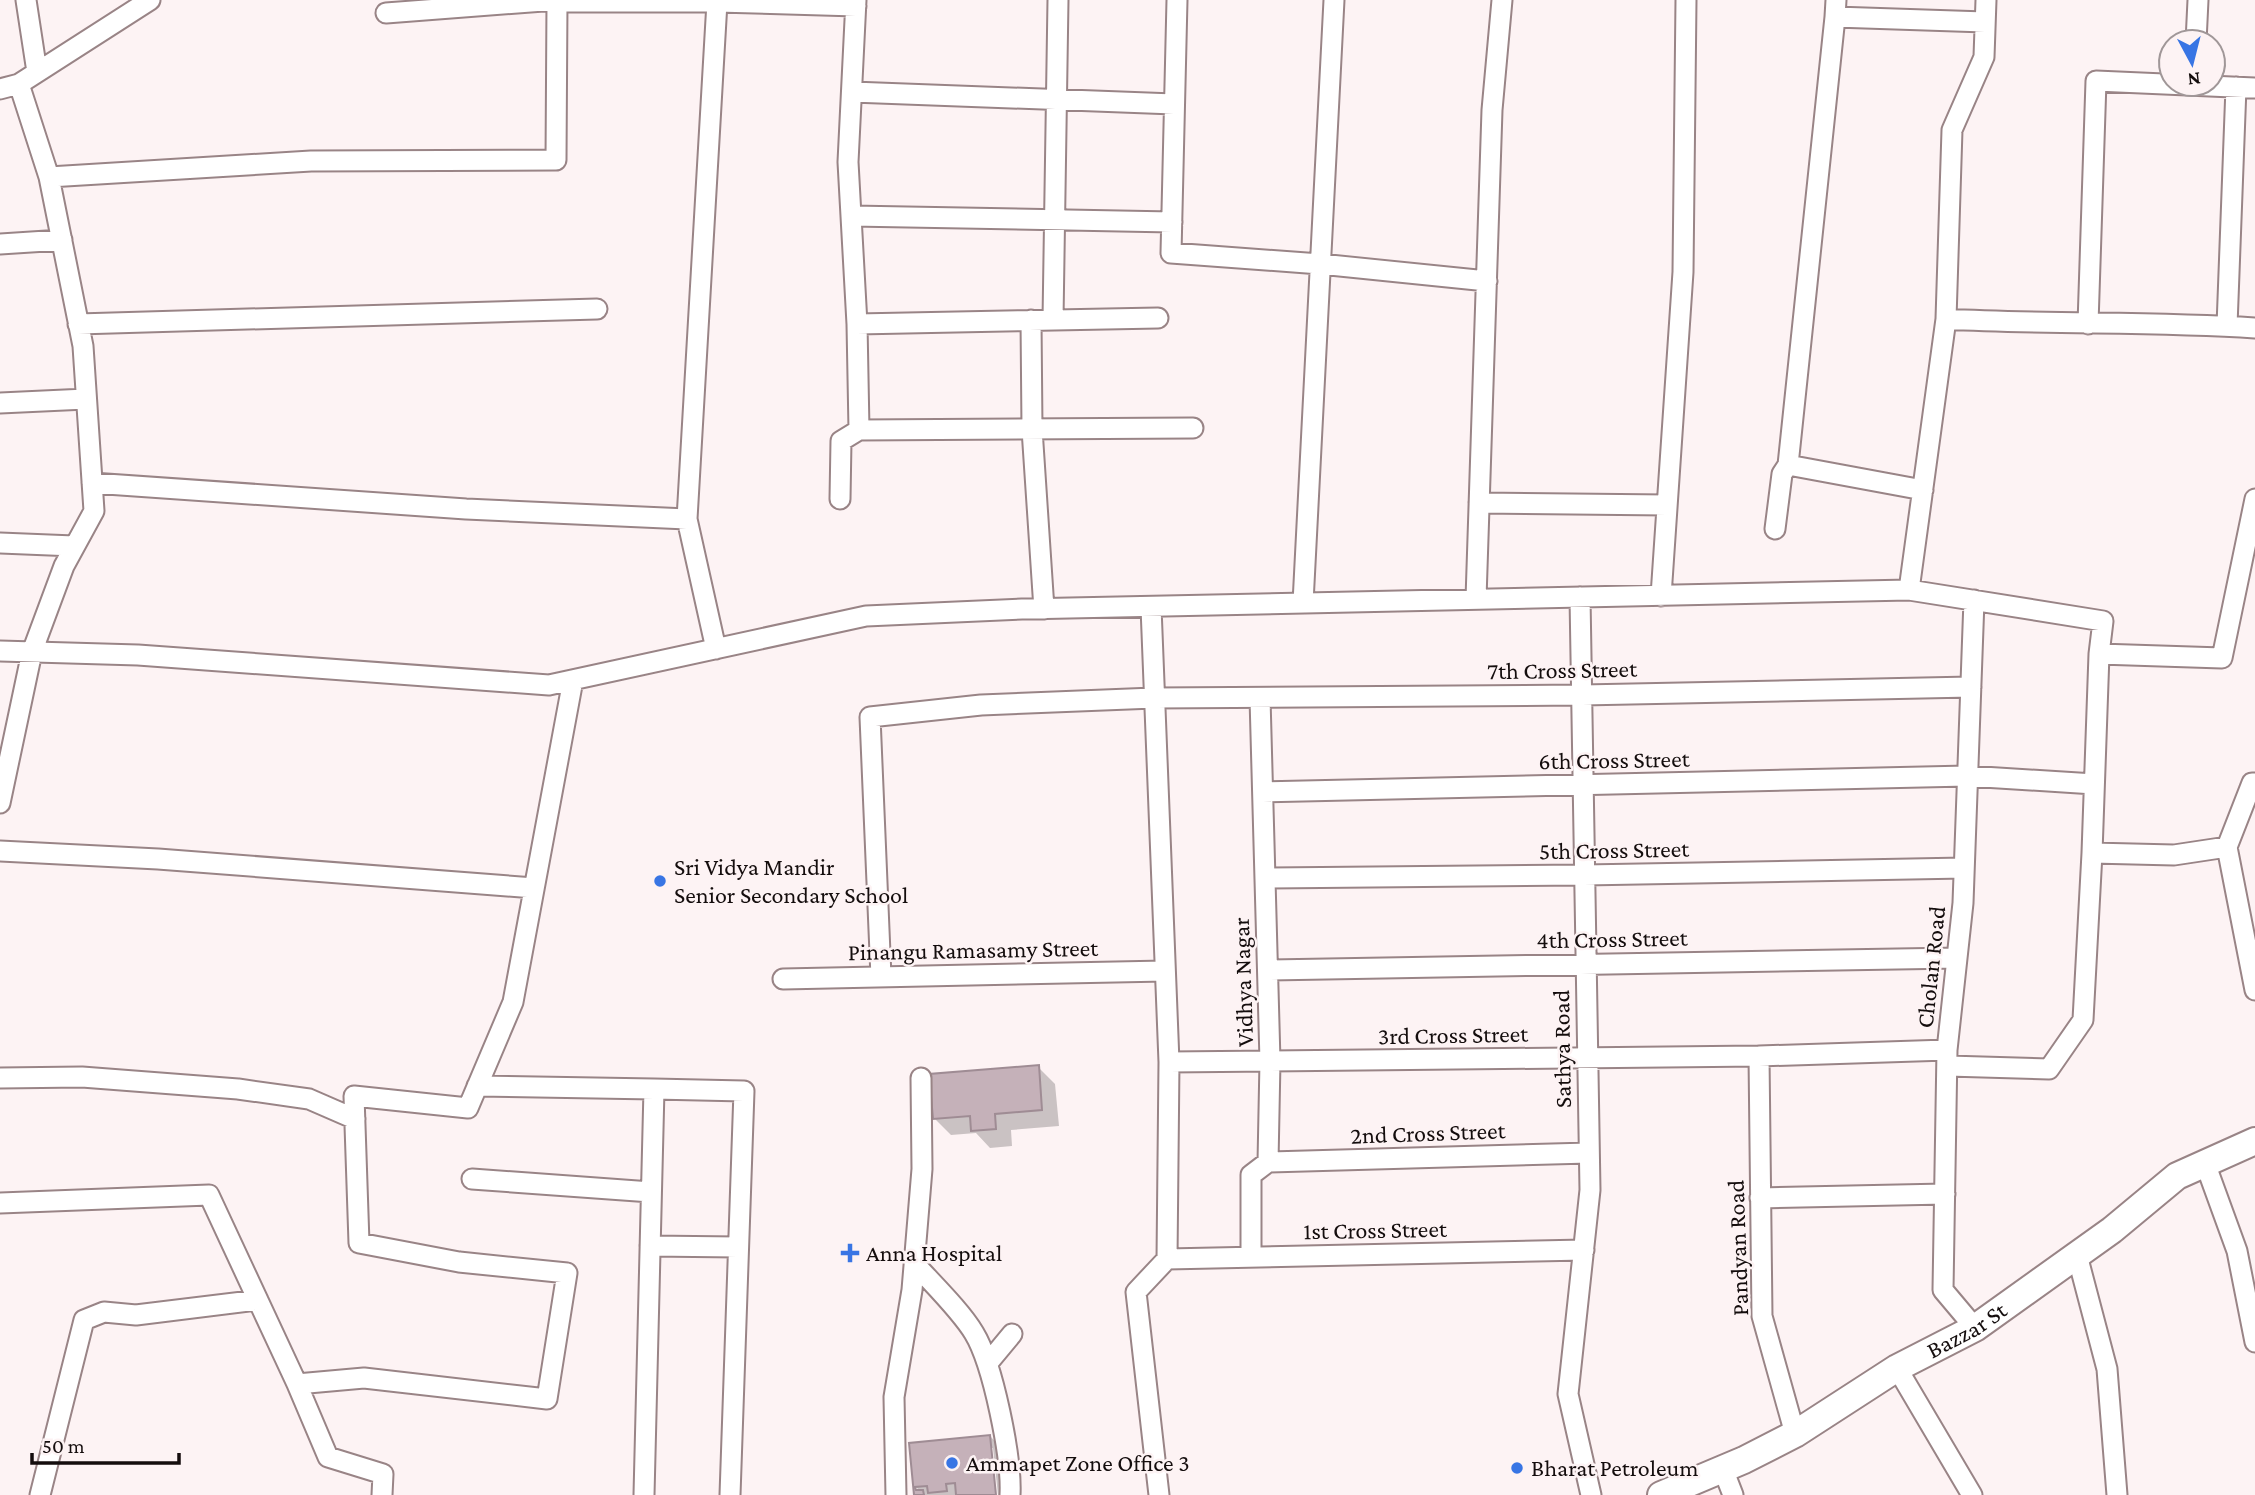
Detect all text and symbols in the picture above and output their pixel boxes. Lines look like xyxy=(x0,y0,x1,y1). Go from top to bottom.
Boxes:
north arrow xyxy=(2157,28,2227,98)
text: N xyxy=(2186,68,2202,91)
street label: 7th Cross Street xyxy=(1487,655,1638,684)
street label: 6th Cross Street xyxy=(1538,745,1691,774)
street label: 5th Cross Street xyxy=(1539,835,1690,864)
place label: Sri Vidya Mandir Senior Secondary School xyxy=(674,853,908,908)
marker: Sri Vidya Mandir Senior Secondary School xyxy=(652,873,668,889)
street label: Cholan Road xyxy=(1911,904,1950,1029)
street label: Vidhya Nagar xyxy=(1227,916,1258,1047)
street label: 4th Cross Street xyxy=(1536,924,1689,953)
street label: Pinangu Ramasamy Street xyxy=(848,934,1099,965)
street label: Sathya Road xyxy=(1547,989,1576,1108)
street label: 3rd Cross Street xyxy=(1378,1020,1529,1049)
street label: 2nd Cross Street xyxy=(1350,1116,1507,1149)
street label: Pandyan Road xyxy=(1722,1179,1753,1317)
street label: 1st Cross Street xyxy=(1303,1215,1448,1244)
place label: Anna Hospital xyxy=(866,1239,1002,1266)
marker: Anna Hospital xyxy=(840,1243,860,1263)
street label: Bazzar St xyxy=(1922,1295,2012,1363)
scale bar xyxy=(32,1422,178,1466)
text: 50 m xyxy=(42,1434,85,1458)
place label: Ammapet Zone Office 3 xyxy=(966,1449,1190,1476)
place label: Bharat Petroleum xyxy=(1531,1454,1699,1481)
marker: Ammapet Zone Office 3 xyxy=(944,1455,960,1471)
marker: Bharat Petroleum xyxy=(1509,1460,1525,1476)

